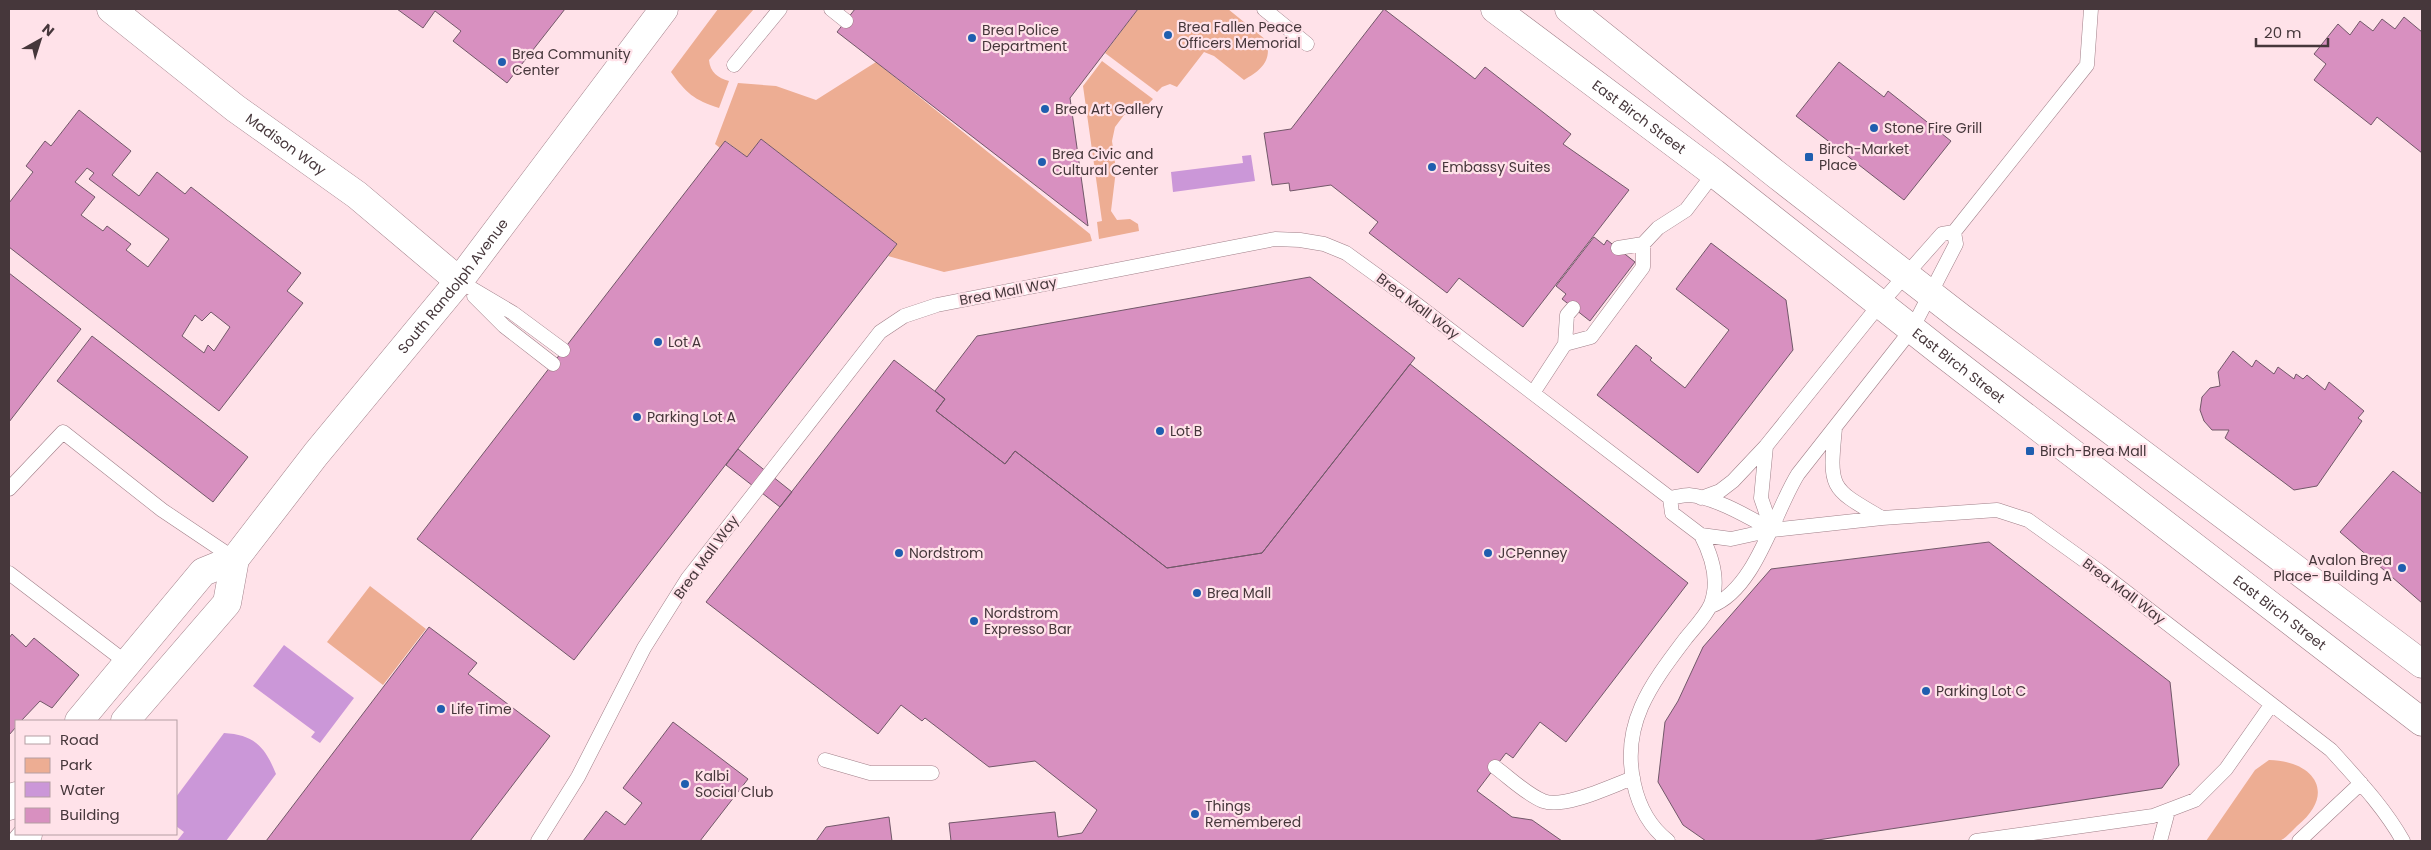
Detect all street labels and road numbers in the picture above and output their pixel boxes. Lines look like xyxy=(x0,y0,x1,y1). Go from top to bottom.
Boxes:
street label: East Birch Street xyxy=(1588,75,1690,159)
street label: Madison Way xyxy=(241,109,330,180)
street label: South Randolph Avenue xyxy=(393,214,513,358)
street label: Brea Mall Way xyxy=(1373,268,1464,344)
street label: Brea Mall Way xyxy=(958,272,1059,310)
street label: East Birch Street xyxy=(1908,323,2009,408)
street label: Brea Mall Way xyxy=(669,511,743,603)
street label: Brea Mall Way xyxy=(2079,553,2170,629)
street label: East Birch Street xyxy=(2229,570,2330,655)

